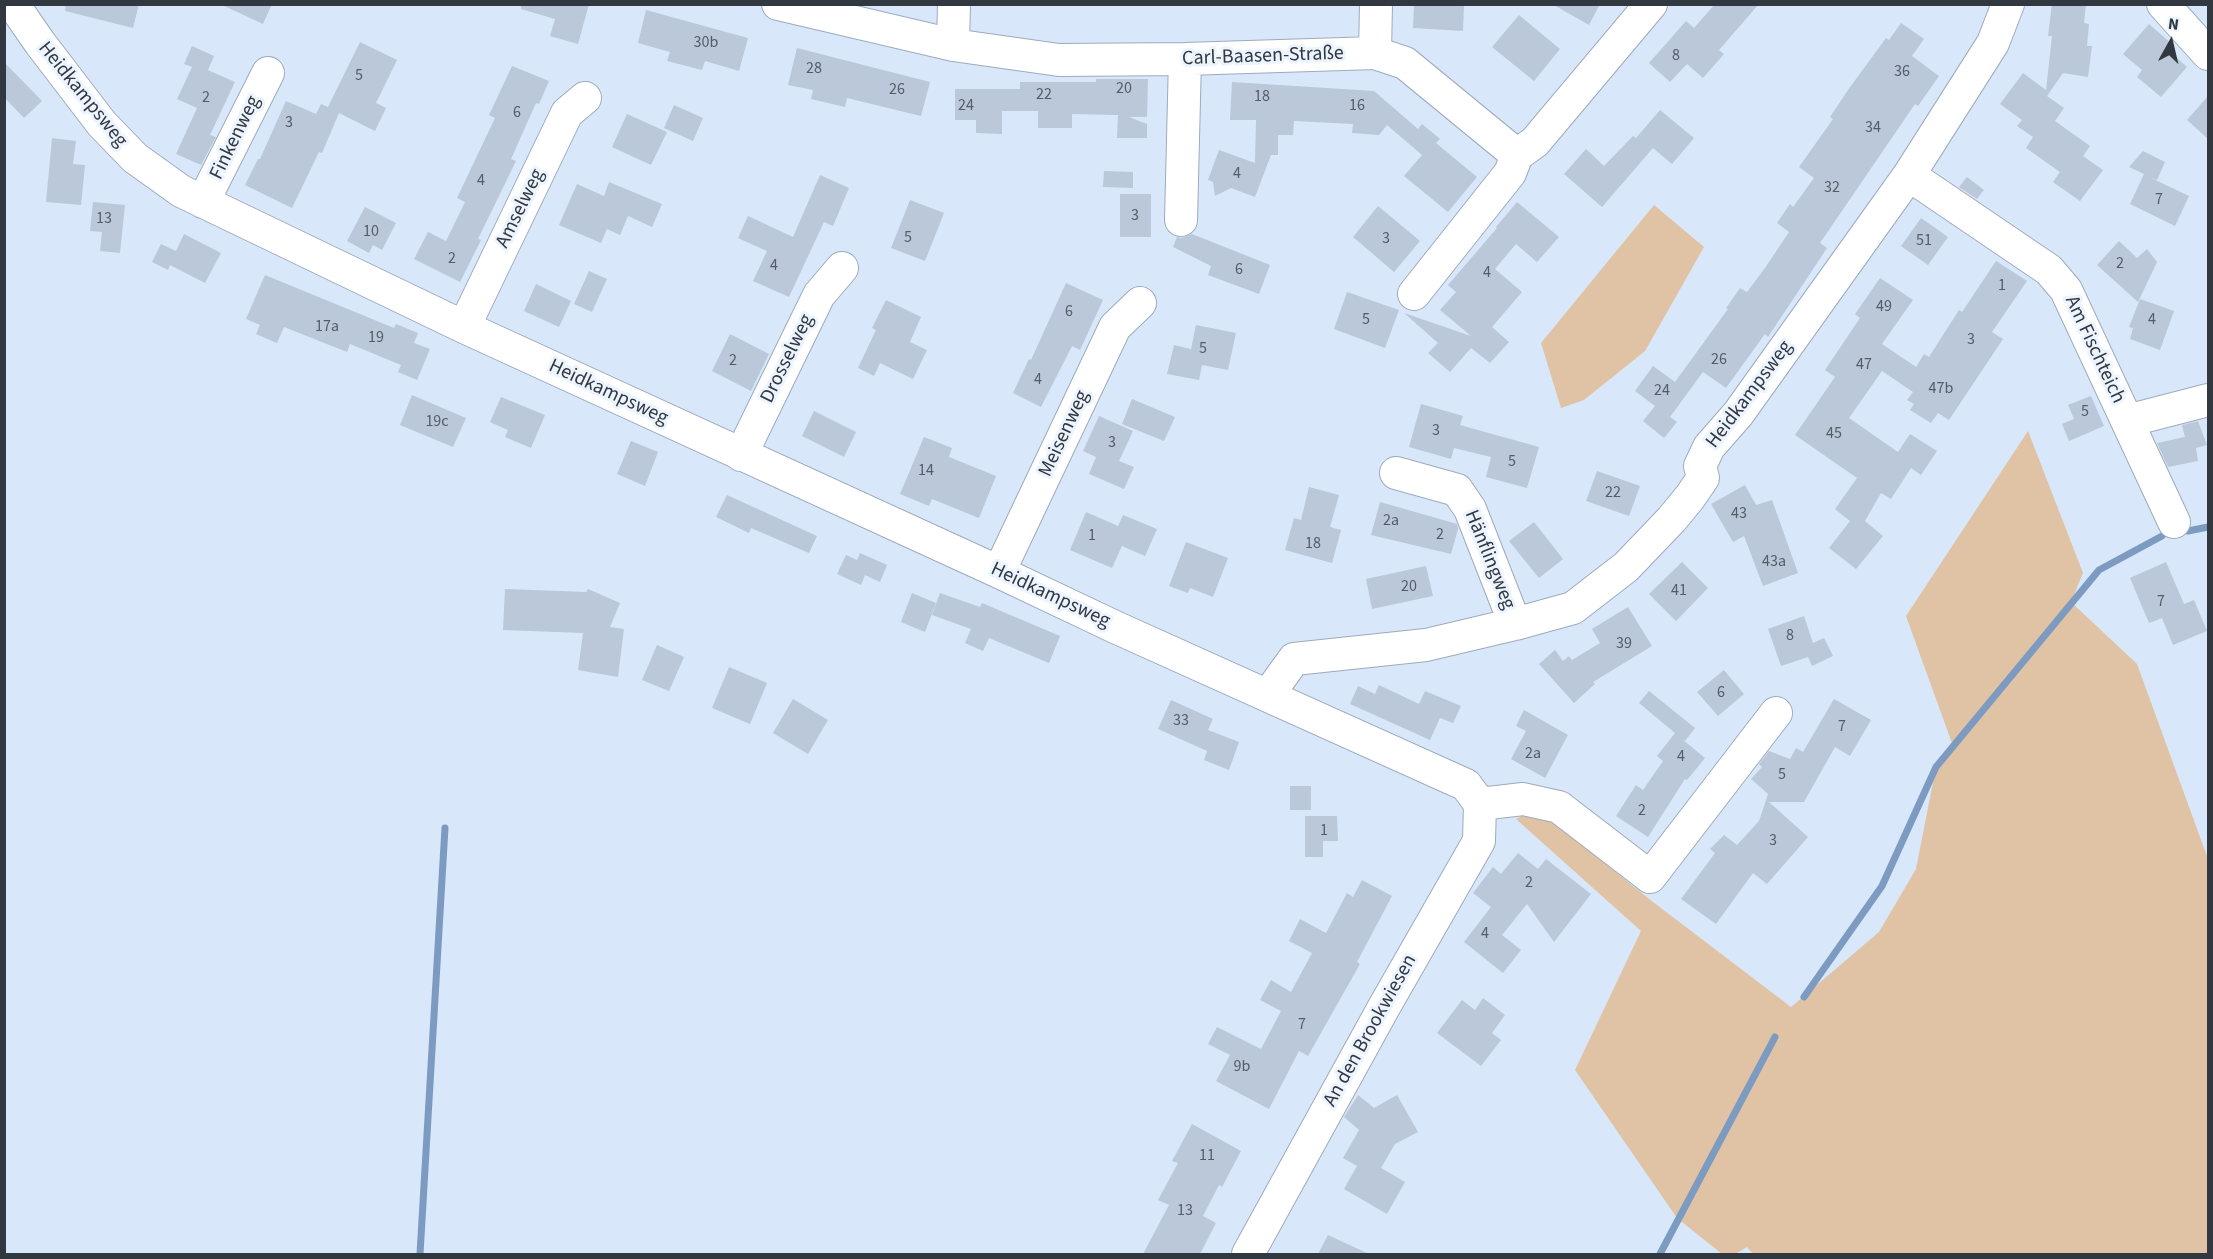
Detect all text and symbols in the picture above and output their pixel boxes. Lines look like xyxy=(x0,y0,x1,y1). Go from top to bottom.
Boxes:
north arrow xyxy=(2141,12,2201,72)
text: N xyxy=(2167,13,2180,36)
house number: 30b xyxy=(694,33,718,53)
street label: Heidkampsweg xyxy=(32,37,132,153)
street label: Carl-Baasen-Straße xyxy=(1182,42,1344,72)
house number: 8 xyxy=(1672,46,1680,66)
house number: 28 xyxy=(806,59,822,79)
house number: 36 xyxy=(1894,62,1910,82)
house number: 5 xyxy=(355,66,363,86)
house number: 20 xyxy=(1116,79,1132,99)
house number: 26 xyxy=(889,80,905,100)
house number: 22 xyxy=(1036,85,1052,105)
house number: 18 xyxy=(1254,87,1270,107)
house number: 2 xyxy=(202,88,210,108)
street label: Finkenweg xyxy=(205,92,267,184)
house number: 24 xyxy=(958,96,974,116)
house number: 16 xyxy=(1349,96,1365,116)
house number: 6 xyxy=(513,103,521,123)
house number: 3 xyxy=(285,113,293,133)
house number: 34 xyxy=(1865,118,1881,138)
house number: 4 xyxy=(1233,164,1241,184)
street label: Amselweg xyxy=(492,166,550,252)
house number: 4 xyxy=(477,171,485,191)
house number: 32 xyxy=(1824,178,1840,198)
house number: 7 xyxy=(2155,190,2163,210)
house number: 3 xyxy=(1131,206,1139,226)
house number: 13 xyxy=(96,209,112,229)
house number: 10 xyxy=(363,222,379,242)
house number: 5 xyxy=(904,228,912,248)
house number: 3 xyxy=(1382,229,1390,249)
house number: 51 xyxy=(1916,231,1932,251)
house number: 2 xyxy=(448,249,456,269)
house number: 2 xyxy=(2116,254,2124,274)
house number: 4 xyxy=(770,256,778,276)
house number: 6 xyxy=(1235,260,1243,280)
house number: 4 xyxy=(1483,263,1491,283)
house number: 1 xyxy=(1998,276,2006,296)
street label: Am Fischteich xyxy=(2059,292,2129,408)
house number: 49 xyxy=(1876,297,1892,317)
house number: 6 xyxy=(1065,302,1073,322)
house number: 5 xyxy=(1362,310,1370,330)
house number: 4 xyxy=(2148,310,2156,330)
street label: Drosselweg xyxy=(756,311,820,407)
house number: 17a xyxy=(315,317,339,337)
house number: 19 xyxy=(368,328,384,348)
house number: 3 xyxy=(1967,330,1975,350)
street label: Heidkampsweg xyxy=(1702,336,1798,454)
house number: 5 xyxy=(1199,339,1207,359)
house number: 26 xyxy=(1711,350,1727,370)
house number: 2 xyxy=(729,351,737,371)
street label: Heidkampsweg xyxy=(545,355,671,431)
house number: 47 xyxy=(1856,355,1872,375)
house number: 4 xyxy=(1034,370,1042,390)
house number: 47b xyxy=(1929,379,1953,399)
house number: 24 xyxy=(1654,381,1670,401)
street label: Meisenweg xyxy=(1035,387,1095,481)
house number: 5 xyxy=(2081,402,2089,422)
house number: 19c xyxy=(425,412,449,432)
house number: 3 xyxy=(1432,421,1440,441)
house number: 45 xyxy=(1826,424,1842,444)
house number: 3 xyxy=(1108,433,1116,453)
house number: 5 xyxy=(1508,452,1516,472)
house number: 14 xyxy=(918,461,934,481)
house number: 22 xyxy=(1605,483,1621,503)
house number: 43 xyxy=(1731,504,1747,524)
street label: Hänflingweg xyxy=(1458,507,1520,613)
house number: 2a xyxy=(1383,511,1399,531)
house number: 2 xyxy=(1436,525,1444,545)
house number: 1 xyxy=(1088,526,1096,546)
house number: 18 xyxy=(1305,534,1321,554)
house number: 43a xyxy=(1762,552,1786,572)
street label: Heidkampsweg xyxy=(987,558,1113,634)
house number: 20 xyxy=(1401,577,1417,597)
house number: 41 xyxy=(1671,581,1687,601)
house number: 7 xyxy=(2157,592,2165,612)
house number: 8 xyxy=(1786,626,1794,646)
house number: 39 xyxy=(1616,634,1632,654)
house number: 6 xyxy=(1717,683,1725,703)
house number: 33 xyxy=(1173,711,1189,731)
house number: 7 xyxy=(1838,717,1846,737)
house number: 2a xyxy=(1525,744,1541,764)
house number: 4 xyxy=(1677,747,1685,767)
house number: 5 xyxy=(1778,765,1786,785)
house number: 2 xyxy=(1638,801,1646,821)
house number: 1 xyxy=(1320,821,1328,841)
house number: 3 xyxy=(1769,831,1777,851)
house number: 2 xyxy=(1525,873,1533,893)
house number: 4 xyxy=(1481,924,1489,944)
street label: An den Brookwiesen xyxy=(1319,951,1423,1111)
house number: 7 xyxy=(1298,1015,1306,1035)
house number: 9b xyxy=(1234,1057,1250,1077)
house number: 11 xyxy=(1199,1146,1215,1166)
house number: 13 xyxy=(1177,1201,1193,1221)

